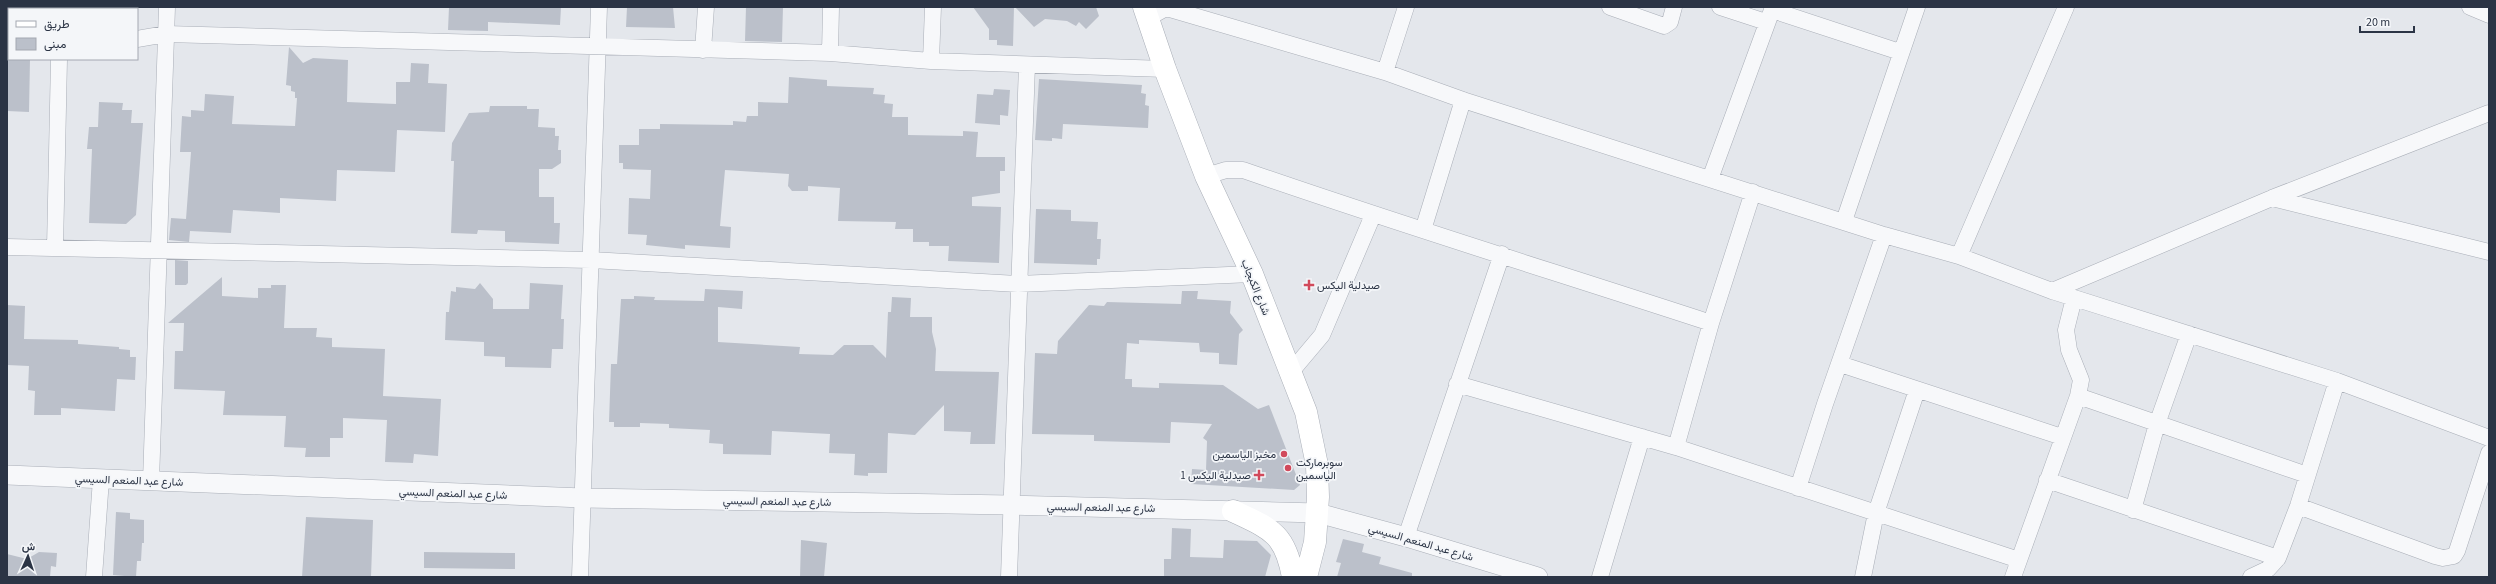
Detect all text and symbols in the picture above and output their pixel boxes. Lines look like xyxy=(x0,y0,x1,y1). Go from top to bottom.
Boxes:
legend xyxy=(8,8,138,60)
scale bar xyxy=(2360,8,2414,34)
text: 20 m xyxy=(2366,14,2390,31)
text: طريق xyxy=(44,16,70,33)
text: مبنى xyxy=(44,36,66,53)
street label: شارع الكبجاب xyxy=(1237,257,1274,318)
place label: صيدلية اليكس xyxy=(1317,278,1380,293)
marker: صيدلية اليكس xyxy=(1304,280,1314,290)
place label: مخبز الياسمين xyxy=(1213,447,1276,462)
marker: مخبز الياسمين xyxy=(1279,449,1289,459)
place label: سوبرماركت الياسمين xyxy=(1296,455,1343,483)
marker: سوبرماركت الياسمين xyxy=(1283,463,1293,473)
place label: صيدلية اليكس 1 xyxy=(1180,468,1251,483)
marker: صيدلية اليكس 1 xyxy=(1254,470,1264,480)
street label: شارع عبد المنعم السيسي xyxy=(74,471,184,492)
street label: شارع عبد المنعم السيسي xyxy=(398,484,508,505)
street label: شارع عبد المنعم السيسي xyxy=(723,493,832,512)
street label: شارع عبد المنعم السيسي xyxy=(1047,499,1156,518)
street label: شارع عبد المنعم السيسي xyxy=(1366,520,1475,567)
north arrow xyxy=(8,536,48,576)
text: ش xyxy=(22,539,35,554)

